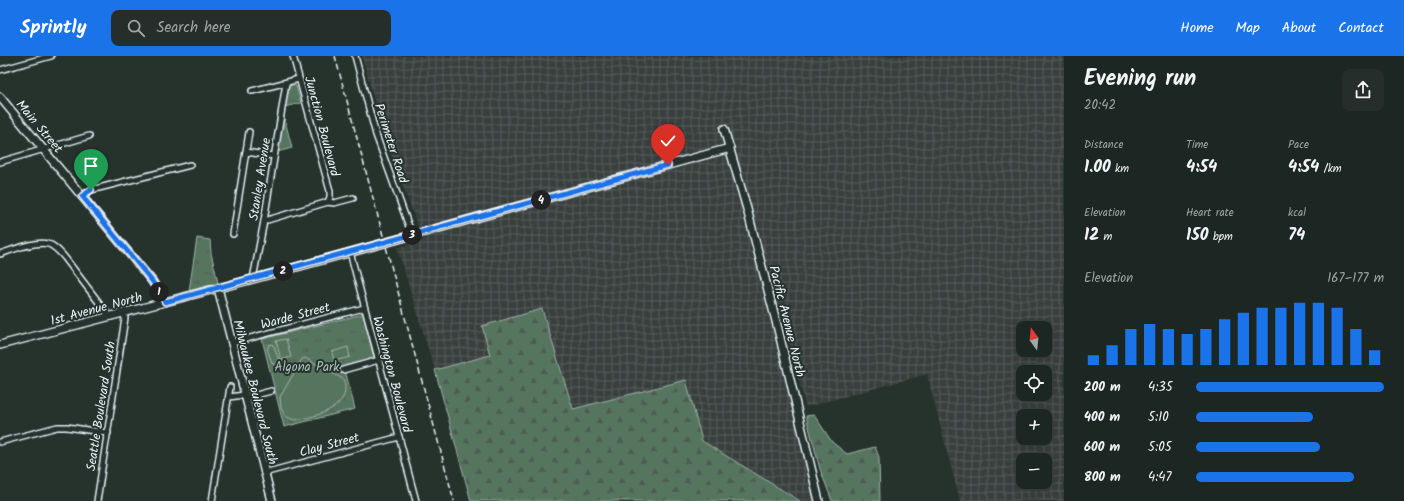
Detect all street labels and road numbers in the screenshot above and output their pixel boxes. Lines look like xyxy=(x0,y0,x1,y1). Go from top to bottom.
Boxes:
street label: Junction Boulevard xyxy=(298,74,345,179)
street label: Main Street xyxy=(10,95,68,159)
street label: Perimeter Road xyxy=(368,101,414,187)
street label: Stanley Avenue xyxy=(244,136,277,222)
street label: Pacific Avenue North xyxy=(763,263,811,379)
street label: 1st Avenue North xyxy=(48,287,145,332)
street label: Warde Street xyxy=(258,297,333,336)
street label: Washington Boulevard xyxy=(366,314,417,435)
street label: Milwaukee Boulevard South xyxy=(226,318,283,467)
street label: Seattle Boulevard South xyxy=(81,340,122,473)
street label: Clay Street xyxy=(297,427,363,464)

